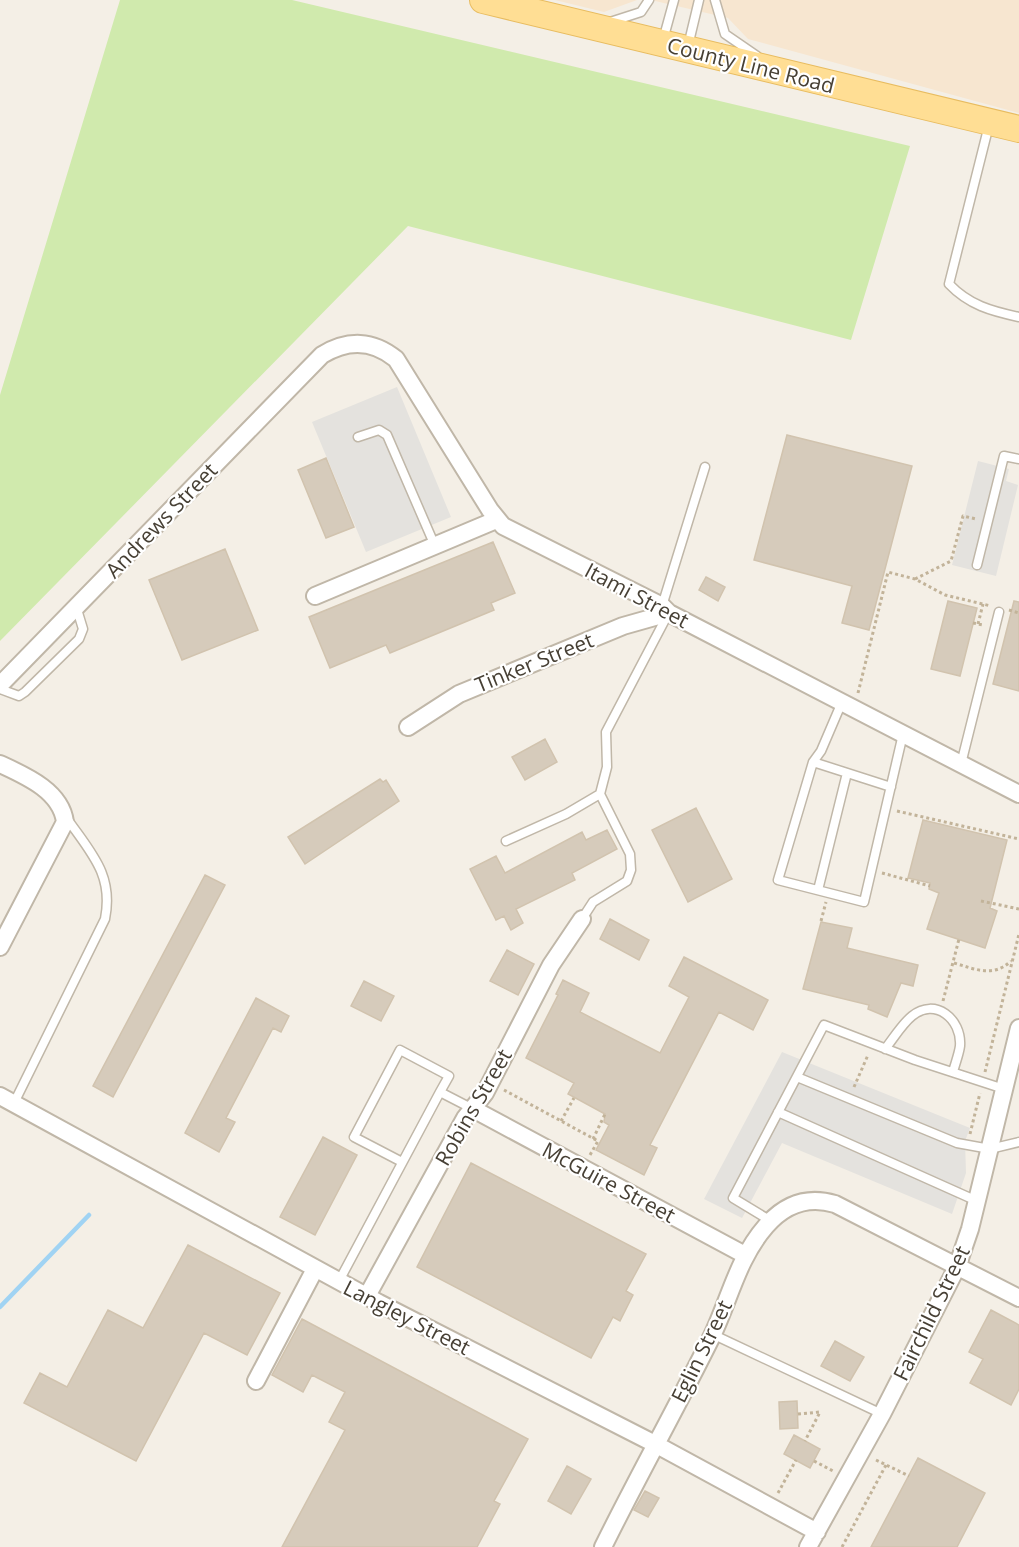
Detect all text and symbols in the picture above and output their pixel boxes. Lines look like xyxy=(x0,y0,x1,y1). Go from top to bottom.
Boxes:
street label: County Line Road xyxy=(664,31,838,99)
street label: Andrews Street xyxy=(99,456,223,584)
street label: Itami Street xyxy=(580,556,694,634)
street label: Tinker Street xyxy=(471,626,597,698)
street label: Robins Street xyxy=(428,1043,518,1171)
street label: McGuire Street xyxy=(538,1135,680,1229)
street label: Fairchild Street xyxy=(886,1241,976,1385)
street label: Langley Street xyxy=(339,1273,475,1361)
street label: Eglin Street xyxy=(664,1295,738,1407)

